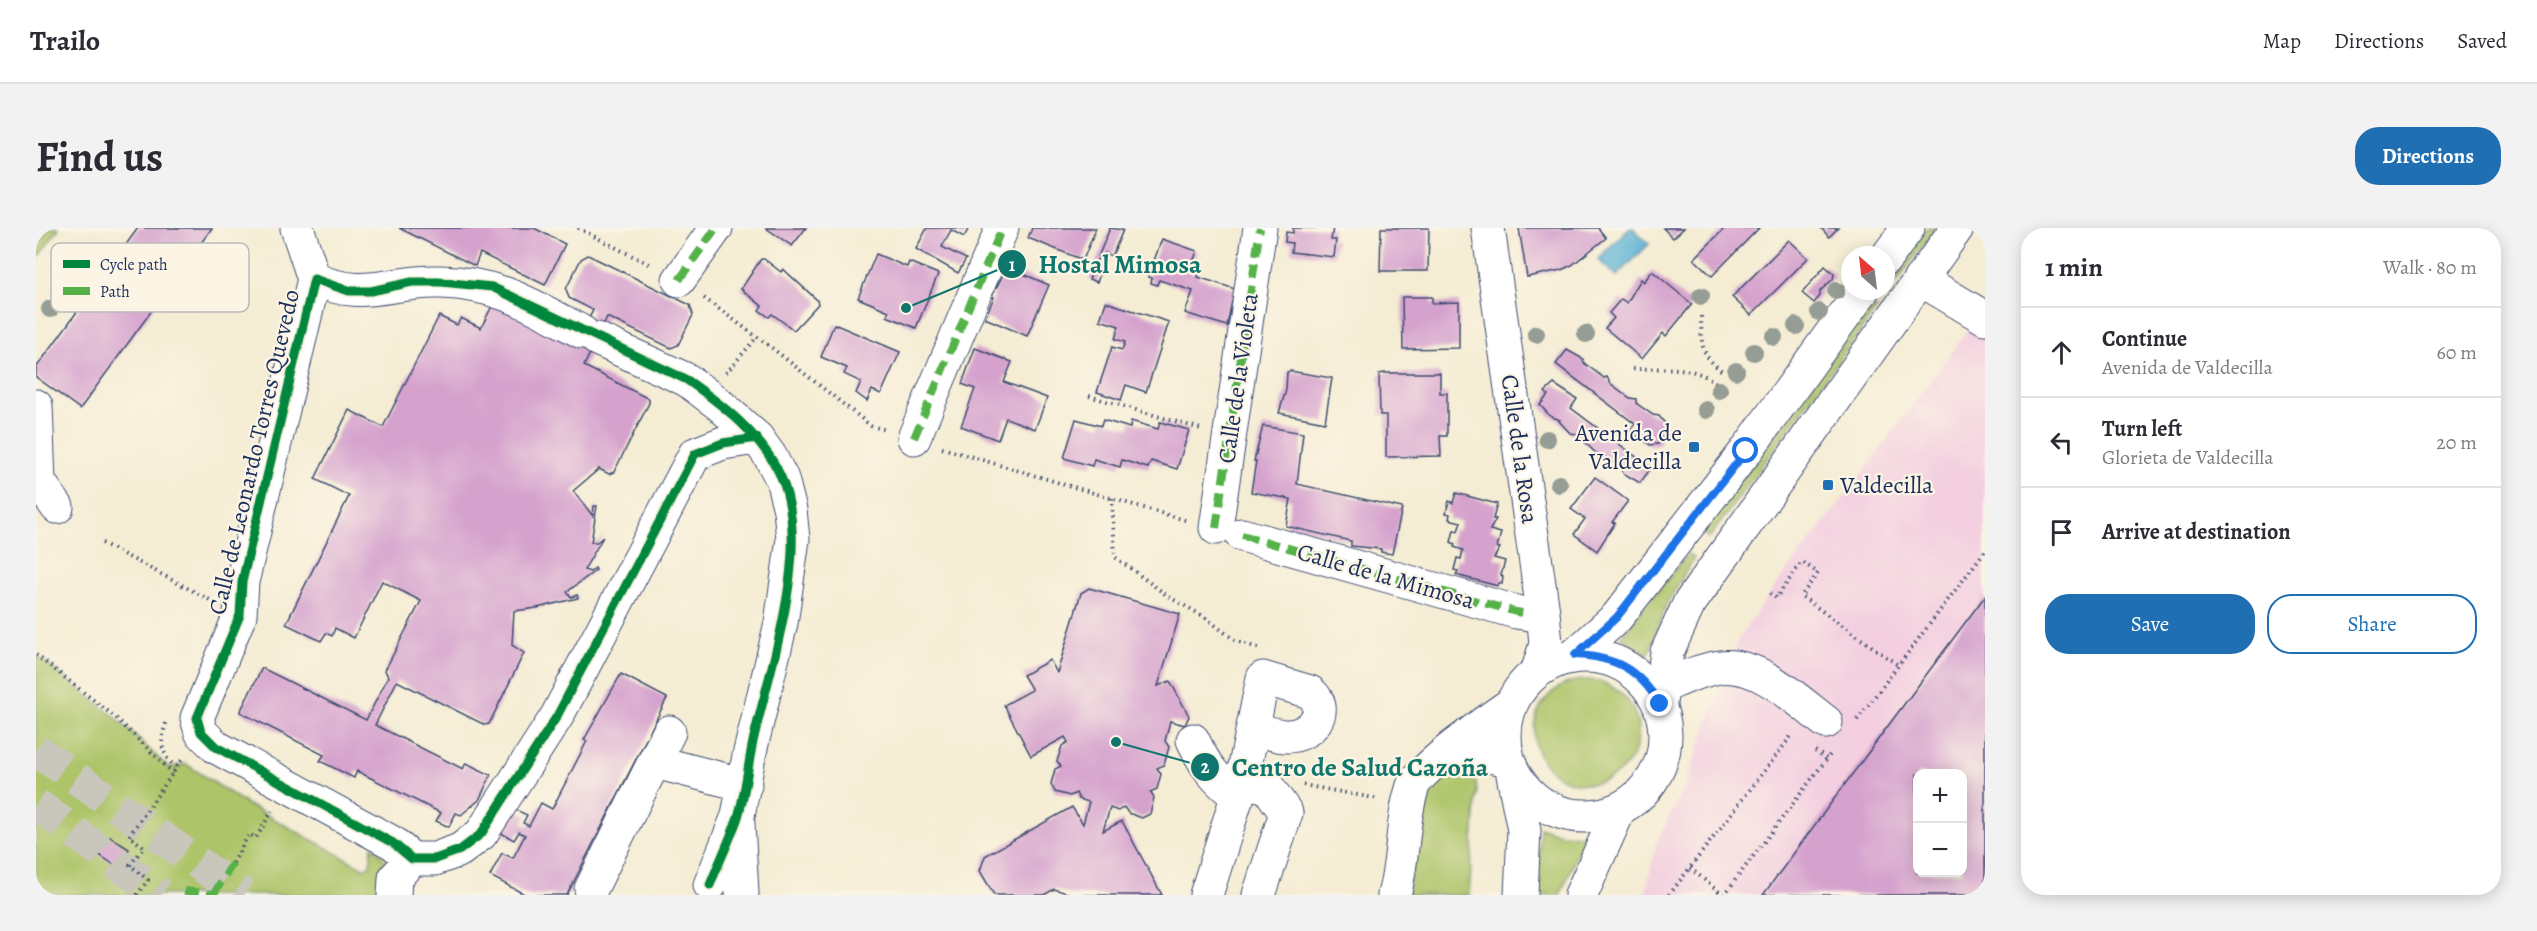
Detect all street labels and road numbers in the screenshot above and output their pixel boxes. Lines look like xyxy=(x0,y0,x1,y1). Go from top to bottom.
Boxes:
street label: Calle de Leonardo Torres Quevedo xyxy=(201,286,307,618)
street label: Calle de la Violeta xyxy=(1210,290,1266,465)
street label: Calle de la Rosa xyxy=(1494,372,1546,526)
street label: Calle de la Mimosa xyxy=(1294,535,1479,617)

